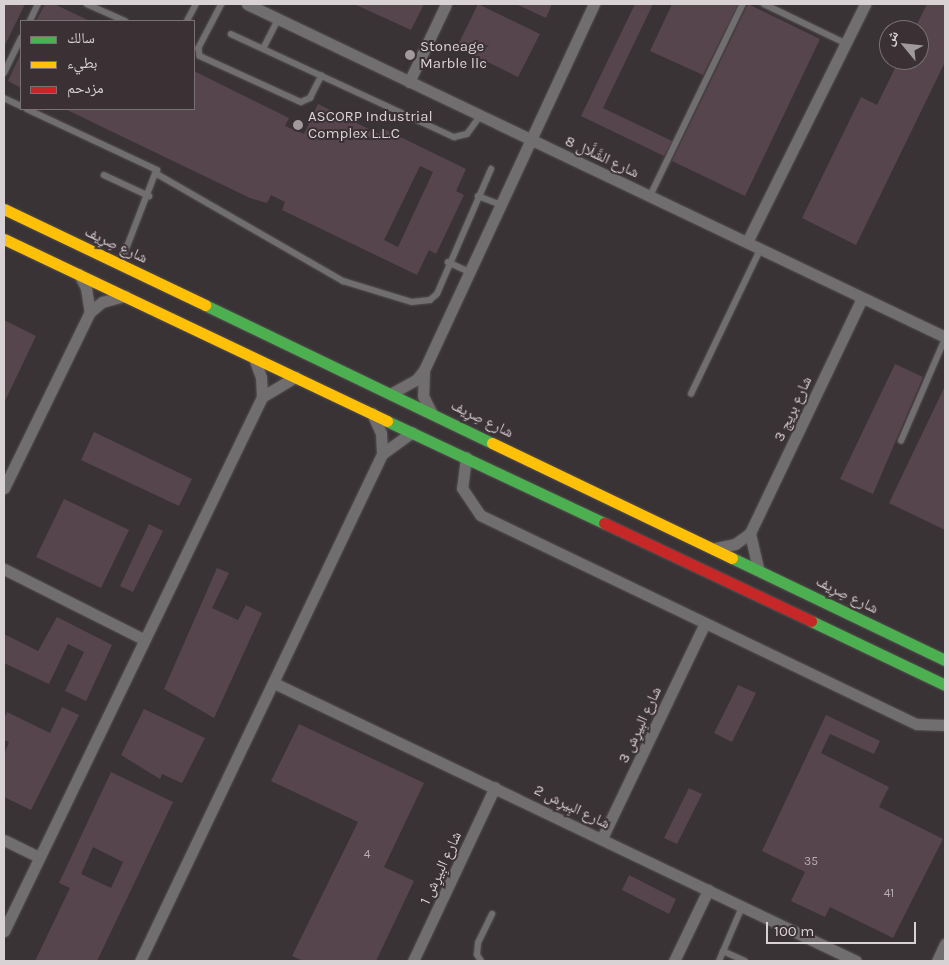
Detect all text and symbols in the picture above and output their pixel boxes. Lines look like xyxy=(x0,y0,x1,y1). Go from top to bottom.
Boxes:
legend xyxy=(20,20,195,110)
north arrow xyxy=(879,20,929,70)
text: ش xyxy=(880,28,902,49)
text: سالك xyxy=(67,29,95,47)
place label: Stoneage Marble llc xyxy=(420,37,487,72)
marker: Stoneage Marble llc xyxy=(404,49,416,61)
text: بطيء xyxy=(67,54,97,72)
text: مزدحم xyxy=(67,79,104,97)
place label: ASCORP Industrial Complex L.L.C xyxy=(308,107,433,142)
marker: ASCORP Industrial Complex L.L.C xyxy=(292,119,304,131)
street label: شارع الشَّلَّال 8 xyxy=(562,132,642,182)
street label: شارع صِرِيف xyxy=(82,223,150,267)
street label: شارع بريج 3 xyxy=(770,374,816,444)
street label: شارع صِرِيف xyxy=(448,396,516,442)
street label: شارع صِرِيف xyxy=(813,572,881,618)
street label: شارع البِيرِش 3 xyxy=(614,684,666,766)
street label: شارع البِيرِش 2 xyxy=(531,781,613,833)
street label: شارع البِيرِش 1 xyxy=(416,829,466,907)
house number: 4 xyxy=(364,848,370,862)
house number: 35 xyxy=(804,855,818,869)
house number: 41 xyxy=(884,887,894,901)
scale bar xyxy=(769,912,919,944)
text: 100 m xyxy=(774,922,814,940)

